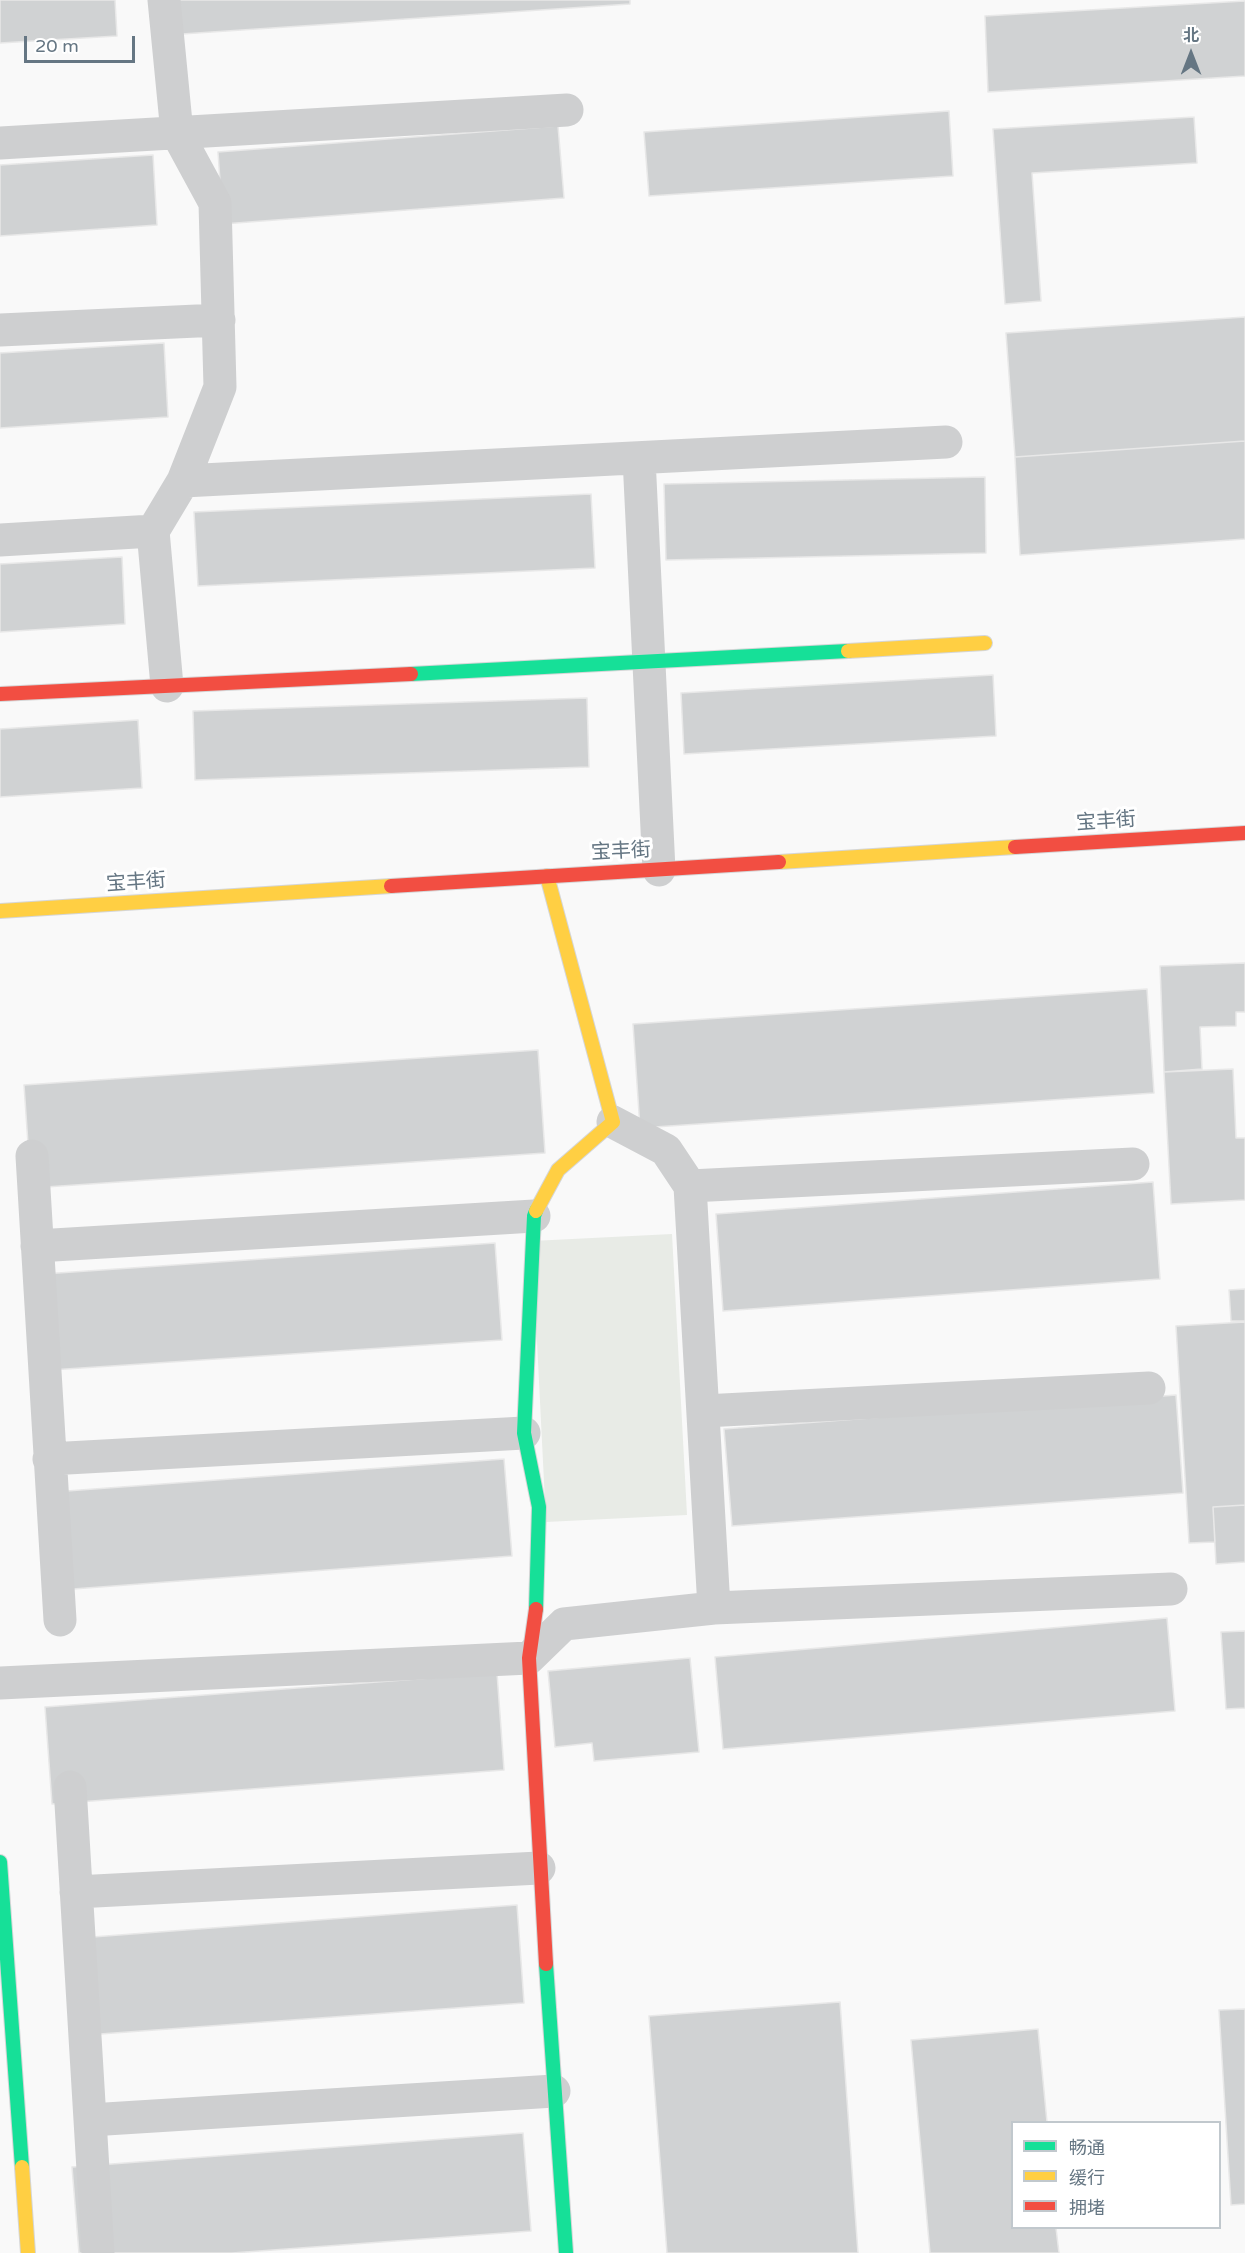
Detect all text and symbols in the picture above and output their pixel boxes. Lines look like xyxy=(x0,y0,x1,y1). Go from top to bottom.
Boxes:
scale bar xyxy=(27,24,138,62)
north arrow xyxy=(1161,24,1221,84)
text: 北 xyxy=(1183,26,1199,46)
text: 20 m xyxy=(35,35,79,57)
street label: 宝丰街 xyxy=(1075,808,1137,836)
street label: 宝丰街 xyxy=(590,838,652,866)
street label: 宝丰街 xyxy=(105,869,167,897)
legend xyxy=(1011,2121,1221,2229)
text: 畅通 xyxy=(1069,2137,1105,2159)
text: 缓行 xyxy=(1069,2167,1105,2189)
text: 拥堵 xyxy=(1069,2197,1105,2219)

